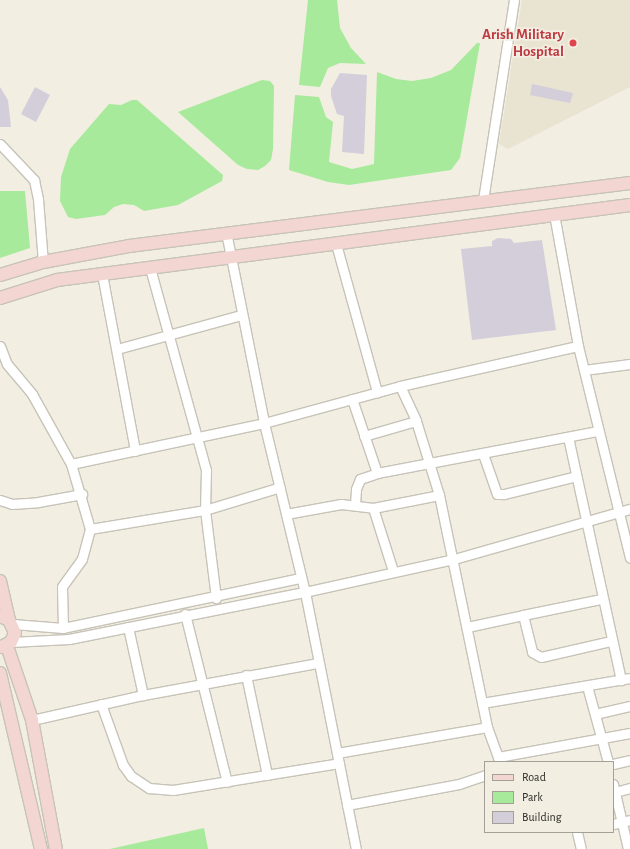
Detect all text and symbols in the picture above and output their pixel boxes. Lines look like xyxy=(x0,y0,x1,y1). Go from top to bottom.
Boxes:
place label: Arish Military Hospital xyxy=(482,25,564,60)
marker: Arish Military Hospital xyxy=(567,37,579,49)
legend xyxy=(484,761,614,833)
text: Road xyxy=(522,771,546,783)
text: Park xyxy=(522,791,543,803)
text: Building xyxy=(522,811,562,823)

